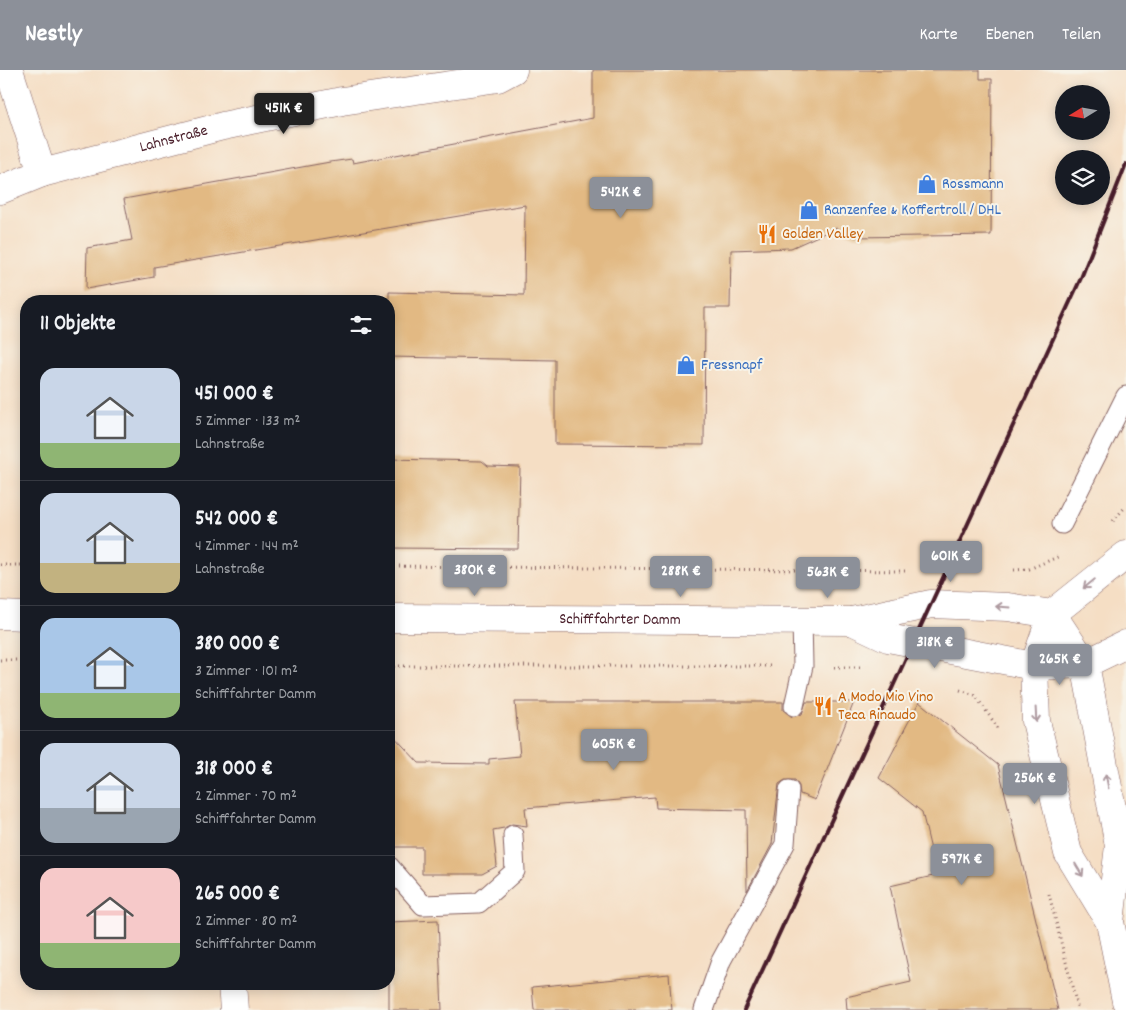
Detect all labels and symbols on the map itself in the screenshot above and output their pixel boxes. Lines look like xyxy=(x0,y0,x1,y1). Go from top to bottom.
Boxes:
north arrow xyxy=(1055,85,1110,140)
pin: 451K € xyxy=(243,92,325,135)
street label: Lahnstraße xyxy=(137,119,210,159)
shop icon: Rossmann xyxy=(916,173,938,195)
place label: Rossmann xyxy=(942,173,1004,196)
pin: 542K € xyxy=(580,176,662,219)
shop icon: Ranzenfee & Koffertroll / DHL xyxy=(798,199,820,221)
place label: Ranzenfee & Koffertroll / DHL xyxy=(824,199,1002,222)
restaurant icon: Golden Valley xyxy=(756,223,778,245)
place label: Golden Valley xyxy=(782,223,863,246)
shop icon: Fressnapf xyxy=(675,354,697,376)
place label: Fressnapf xyxy=(701,354,763,377)
pin: 601K € xyxy=(910,540,992,583)
pin: 380K € xyxy=(434,554,516,597)
pin: 288K € xyxy=(640,556,722,598)
pin: 563K € xyxy=(787,556,869,599)
one-way arrow xyxy=(1083,579,1096,590)
one-way arrow xyxy=(996,603,1012,612)
street label: Schifffahrter Damm xyxy=(559,608,681,631)
pin: 318K € xyxy=(894,626,976,669)
pin: 265K € xyxy=(1019,644,1101,686)
place label: A Modo Mio Vino Teca Rinaudo xyxy=(838,686,933,727)
restaurant icon: A Modo Mio Vino Teca Rinaudo xyxy=(812,695,834,717)
one-way arrow xyxy=(1032,706,1041,722)
pin: 605K € xyxy=(573,728,655,771)
pin: 256K € xyxy=(994,762,1076,805)
one-way arrow xyxy=(1101,773,1111,789)
pin: 597K € xyxy=(921,844,1003,886)
one-way arrow xyxy=(1074,863,1084,877)

